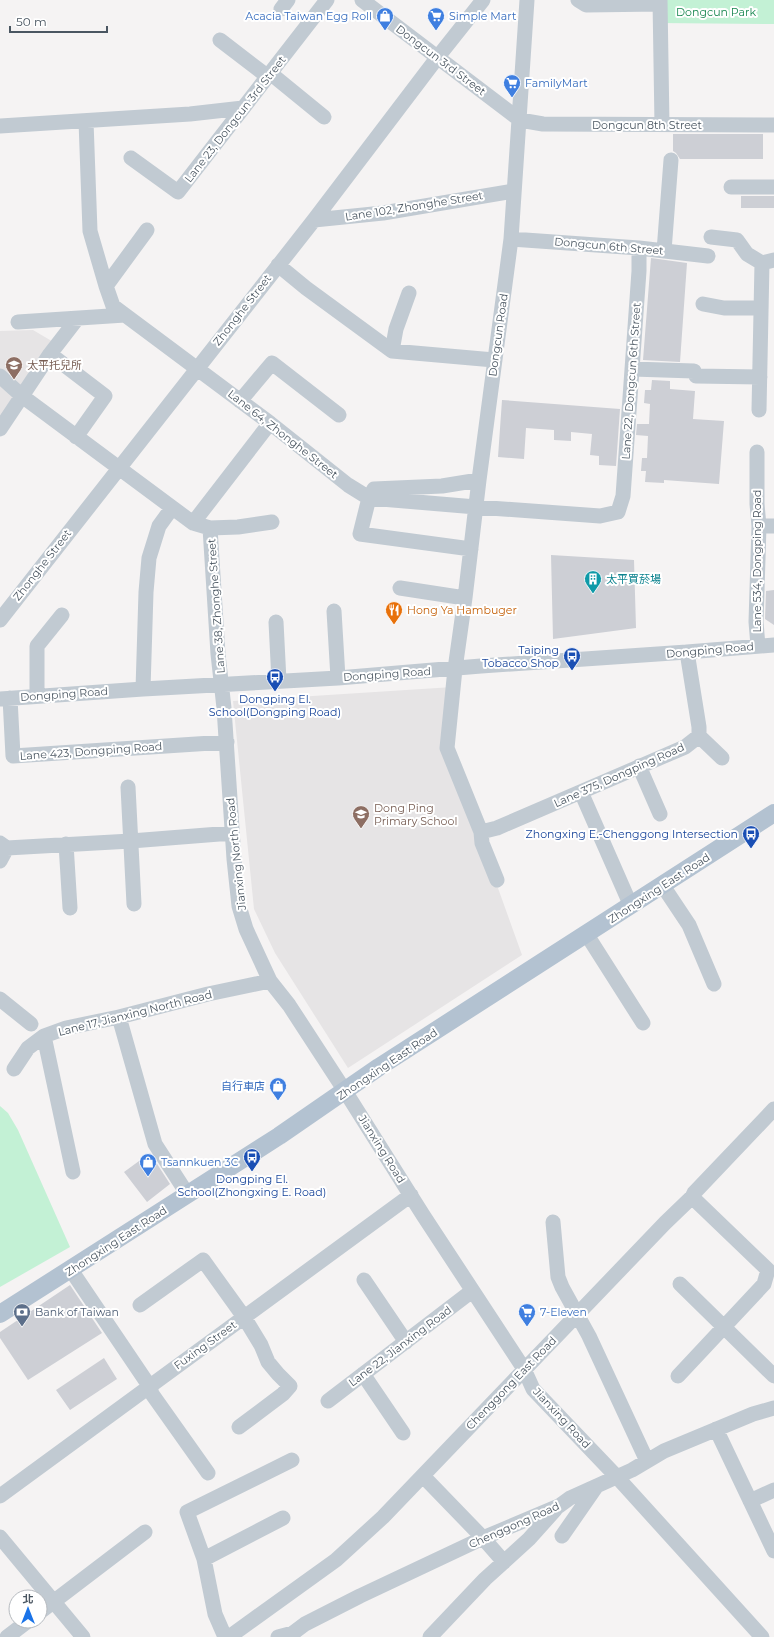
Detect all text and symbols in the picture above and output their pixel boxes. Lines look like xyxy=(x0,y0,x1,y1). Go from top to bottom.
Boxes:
park label: Dongcun Park xyxy=(676,5,756,19)
shop icon: Acacia Taiwan Egg Roll xyxy=(375,6,395,31)
supermarket icon: Simple Mart xyxy=(426,6,446,31)
scale bar xyxy=(10,8,107,34)
place label: Acacia Taiwan Egg Roll xyxy=(245,9,372,23)
place label: Simple Mart xyxy=(449,9,517,23)
text: 50 m xyxy=(16,14,47,29)
street label: Dongcun 3rd Street xyxy=(393,22,489,99)
street label: Lane 23, Dongcun 3rd Street xyxy=(181,53,289,185)
supermarket icon: FamilyMart xyxy=(502,73,522,98)
place label: FamilyMart xyxy=(525,76,588,90)
street label: Dongcun 8th Street xyxy=(592,118,702,132)
street label: Lane 102, Zhonghe Street xyxy=(344,188,484,224)
street label: Dongcun 6th Street xyxy=(554,234,665,258)
street label: Zhonghe Street xyxy=(210,271,275,348)
street label: Dongcun Road xyxy=(485,293,511,377)
street label: Lane 22, Dongcun 6th Street xyxy=(619,302,644,460)
school or university icon: 太平托兒所 xyxy=(4,355,24,380)
place label: 太平托兒所 xyxy=(27,358,82,372)
street label: Lane 64, Zhonghe Street xyxy=(225,387,341,482)
street label: Lane 534, Dongping Road xyxy=(750,490,764,633)
street label: Zhonghe Street xyxy=(10,526,75,603)
street label: Lane 38, Zhonghe Street xyxy=(204,538,228,674)
building icon: 太平買菸場 xyxy=(583,569,603,594)
place label: 太平買菸場 xyxy=(606,572,661,586)
restaurant icon: Hong Ya Hambuger xyxy=(384,600,404,625)
place label: Hong Ya Hambuger xyxy=(407,603,517,617)
street label: Dongping Road xyxy=(666,639,754,661)
place label: Taiping Tobacco Shop xyxy=(482,643,559,670)
bus stop icon: Taiping Tobacco Shop xyxy=(562,646,582,671)
street label: Dongping Road xyxy=(343,664,431,684)
bus stop icon: Dongping El. School(Dongping Road) xyxy=(265,667,285,692)
street label: Dongping Road xyxy=(20,684,108,704)
place label: Dongping El. School(Dongping Road) xyxy=(209,692,341,719)
street label: Lane 423, Dongping Road xyxy=(19,739,163,763)
street label: Lane 375, Dongping Road xyxy=(551,740,687,810)
street label: Jianxing North Road xyxy=(223,797,249,912)
place label: Dong Ping Primary School xyxy=(374,801,457,828)
school or university icon: Dong Ping Primary School xyxy=(351,804,371,829)
bus stop icon: Zhongxing E.-Chenggong Intersection xyxy=(741,824,761,849)
place label: Zhongxing E.-Chenggong Intersection xyxy=(526,827,738,841)
street label: Zhongxing East Road xyxy=(606,850,712,926)
street label: Lane 17, Jianxing North Road xyxy=(57,987,213,1039)
street label: Zhongxing East Road xyxy=(334,1025,440,1103)
shop icon: 自行車店 xyxy=(268,1076,288,1101)
place label: 自行車店 xyxy=(221,1079,265,1093)
street label: Jianxing Road xyxy=(355,1111,409,1186)
bus stop icon: Dongping El. School(Zhongxing E. Road) xyxy=(242,1147,262,1172)
shop icon: Tsannkuen 3C xyxy=(138,1152,158,1177)
place label: Tsannkuen 3C xyxy=(161,1155,239,1169)
place label: Dongping El. School(Zhongxing E. Road) xyxy=(178,1172,326,1199)
street label: Zhongxing East Road xyxy=(63,1203,169,1279)
bank icon: Bank of Taiwan xyxy=(12,1302,32,1327)
supermarket icon: 7-Eleven xyxy=(517,1302,537,1327)
street label: Lane 22, Jianxing Road xyxy=(346,1303,454,1389)
place label: Bank of Taiwan xyxy=(35,1305,119,1319)
place label: 7-Eleven xyxy=(540,1305,587,1319)
street label: Fuxing Street xyxy=(171,1317,240,1372)
street label: Chenggong East Road xyxy=(463,1333,559,1433)
street label: Jianxing Road xyxy=(530,1384,594,1451)
street label: Chenggong Road xyxy=(466,1499,562,1551)
north arrow xyxy=(8,1589,48,1629)
text: 北 xyxy=(23,1592,34,1606)

